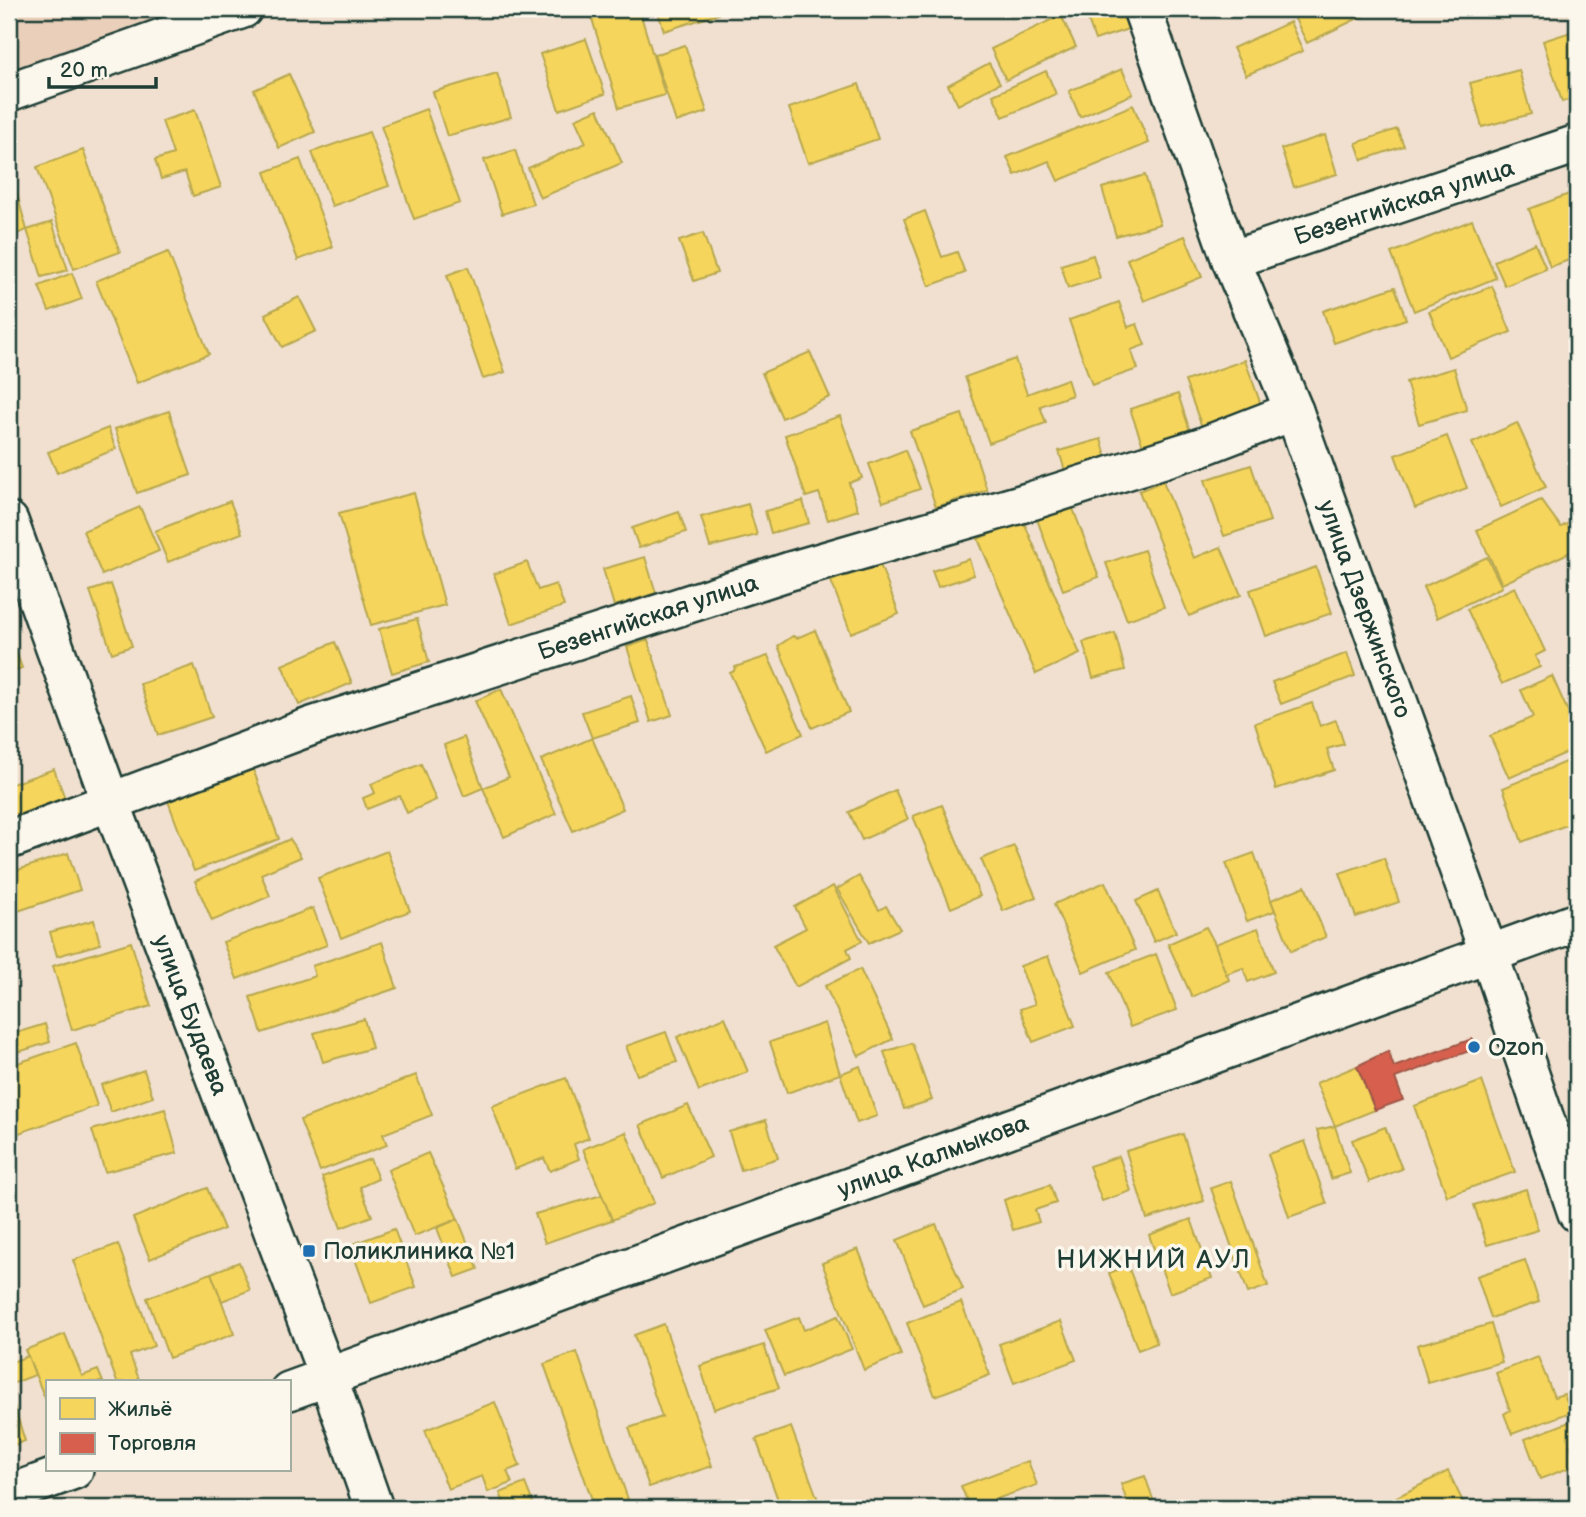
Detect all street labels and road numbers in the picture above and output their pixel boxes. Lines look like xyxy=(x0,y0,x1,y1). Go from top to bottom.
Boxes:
street label: Безенгийская улица xyxy=(1291,153,1518,252)
street label: улица Дзержинского xyxy=(1312,496,1417,722)
street label: Безенгийская улица xyxy=(535,568,762,667)
street label: улица Будаева xyxy=(147,931,234,1099)
street label: улица Калмыкова xyxy=(834,1108,1033,1204)

